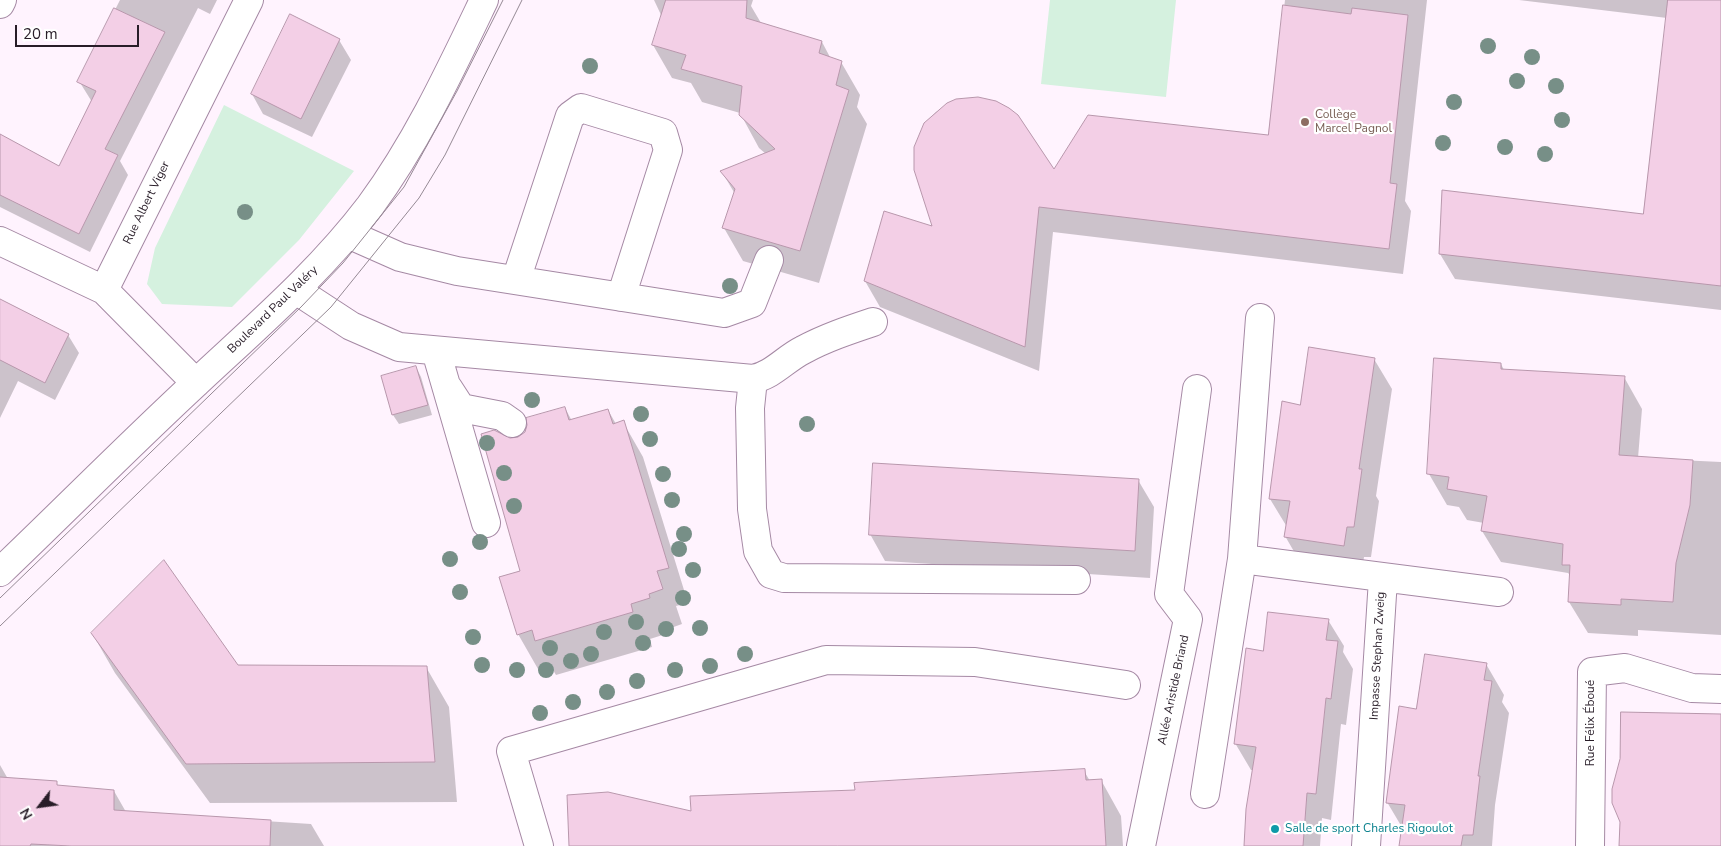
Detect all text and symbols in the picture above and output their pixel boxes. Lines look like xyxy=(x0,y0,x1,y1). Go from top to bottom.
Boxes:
scale bar xyxy=(18,15,141,47)
text: 20 m xyxy=(23,24,58,44)
place label: Collège Marcel Pagnol xyxy=(1315,108,1392,136)
marker: Collège Marcel Pagnol xyxy=(1299,116,1311,128)
street label: Rue Albert Viger xyxy=(121,159,173,247)
street label: Boulevard Paul Valéry xyxy=(225,263,321,357)
street label: Impasse Stephan Zweig xyxy=(1367,591,1389,721)
street label: Allée Aristide Briand xyxy=(1155,634,1193,746)
street label: Rue Félix Éboué xyxy=(1584,680,1598,766)
north arrow xyxy=(15,781,65,831)
text: N xyxy=(16,804,37,823)
place label: Salle de sport Charles Rigoulot xyxy=(1285,822,1453,836)
marker: Salle de sport Charles Rigoulot xyxy=(1269,823,1281,835)

